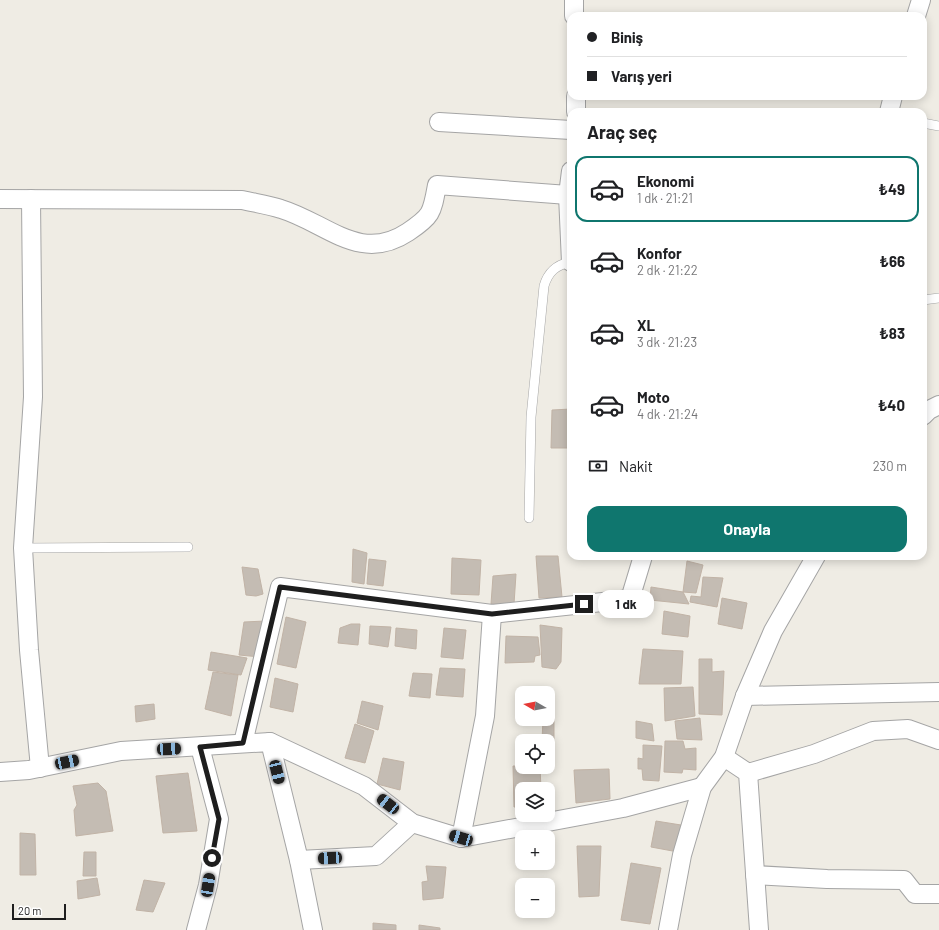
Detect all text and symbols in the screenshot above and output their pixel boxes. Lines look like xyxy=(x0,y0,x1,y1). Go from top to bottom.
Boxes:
text: Biniş xyxy=(611,28,643,46)
text: Varış yeri xyxy=(611,67,672,85)
text: Araç seç xyxy=(587,121,657,143)
icon: car xyxy=(589,171,625,207)
text: Ekonomi xyxy=(637,172,694,190)
text: ₺49 xyxy=(878,180,905,198)
text: 1 dk · 21:21 xyxy=(637,190,693,206)
icon: car xyxy=(589,243,625,279)
text: Konfor xyxy=(637,244,682,262)
text: ₺66 xyxy=(879,252,905,270)
text: 2 dk · 21:22 xyxy=(637,262,698,278)
icon: car xyxy=(589,315,625,351)
text: XL xyxy=(637,316,655,334)
text: ₺83 xyxy=(879,324,905,342)
text: 3 dk · 21:23 xyxy=(637,334,697,350)
icon: car xyxy=(589,387,625,423)
text: Moto xyxy=(637,388,670,406)
text: ₺40 xyxy=(878,396,905,414)
text: 4 dk · 21:24 xyxy=(637,406,698,422)
icon: cash xyxy=(587,455,609,477)
text: Nakit xyxy=(619,457,653,475)
text: 230 m xyxy=(873,458,907,474)
button: Onayla xyxy=(587,506,907,552)
callout: 1 dk xyxy=(598,590,654,618)
route end xyxy=(575,595,593,613)
text: 1 dk xyxy=(615,596,637,612)
north arrow xyxy=(515,686,555,726)
map controls xyxy=(515,686,555,918)
button: locate xyxy=(515,734,555,774)
car xyxy=(157,742,181,756)
car xyxy=(54,754,80,770)
car xyxy=(268,759,286,785)
button: layers xyxy=(515,782,555,822)
car xyxy=(375,792,401,816)
car xyxy=(448,829,474,847)
button: + xyxy=(515,830,555,870)
route start xyxy=(203,849,221,867)
car xyxy=(318,851,342,865)
car xyxy=(200,872,216,898)
button: − xyxy=(515,878,555,918)
scale bar xyxy=(12,902,66,921)
text: 20 m xyxy=(18,904,41,917)

